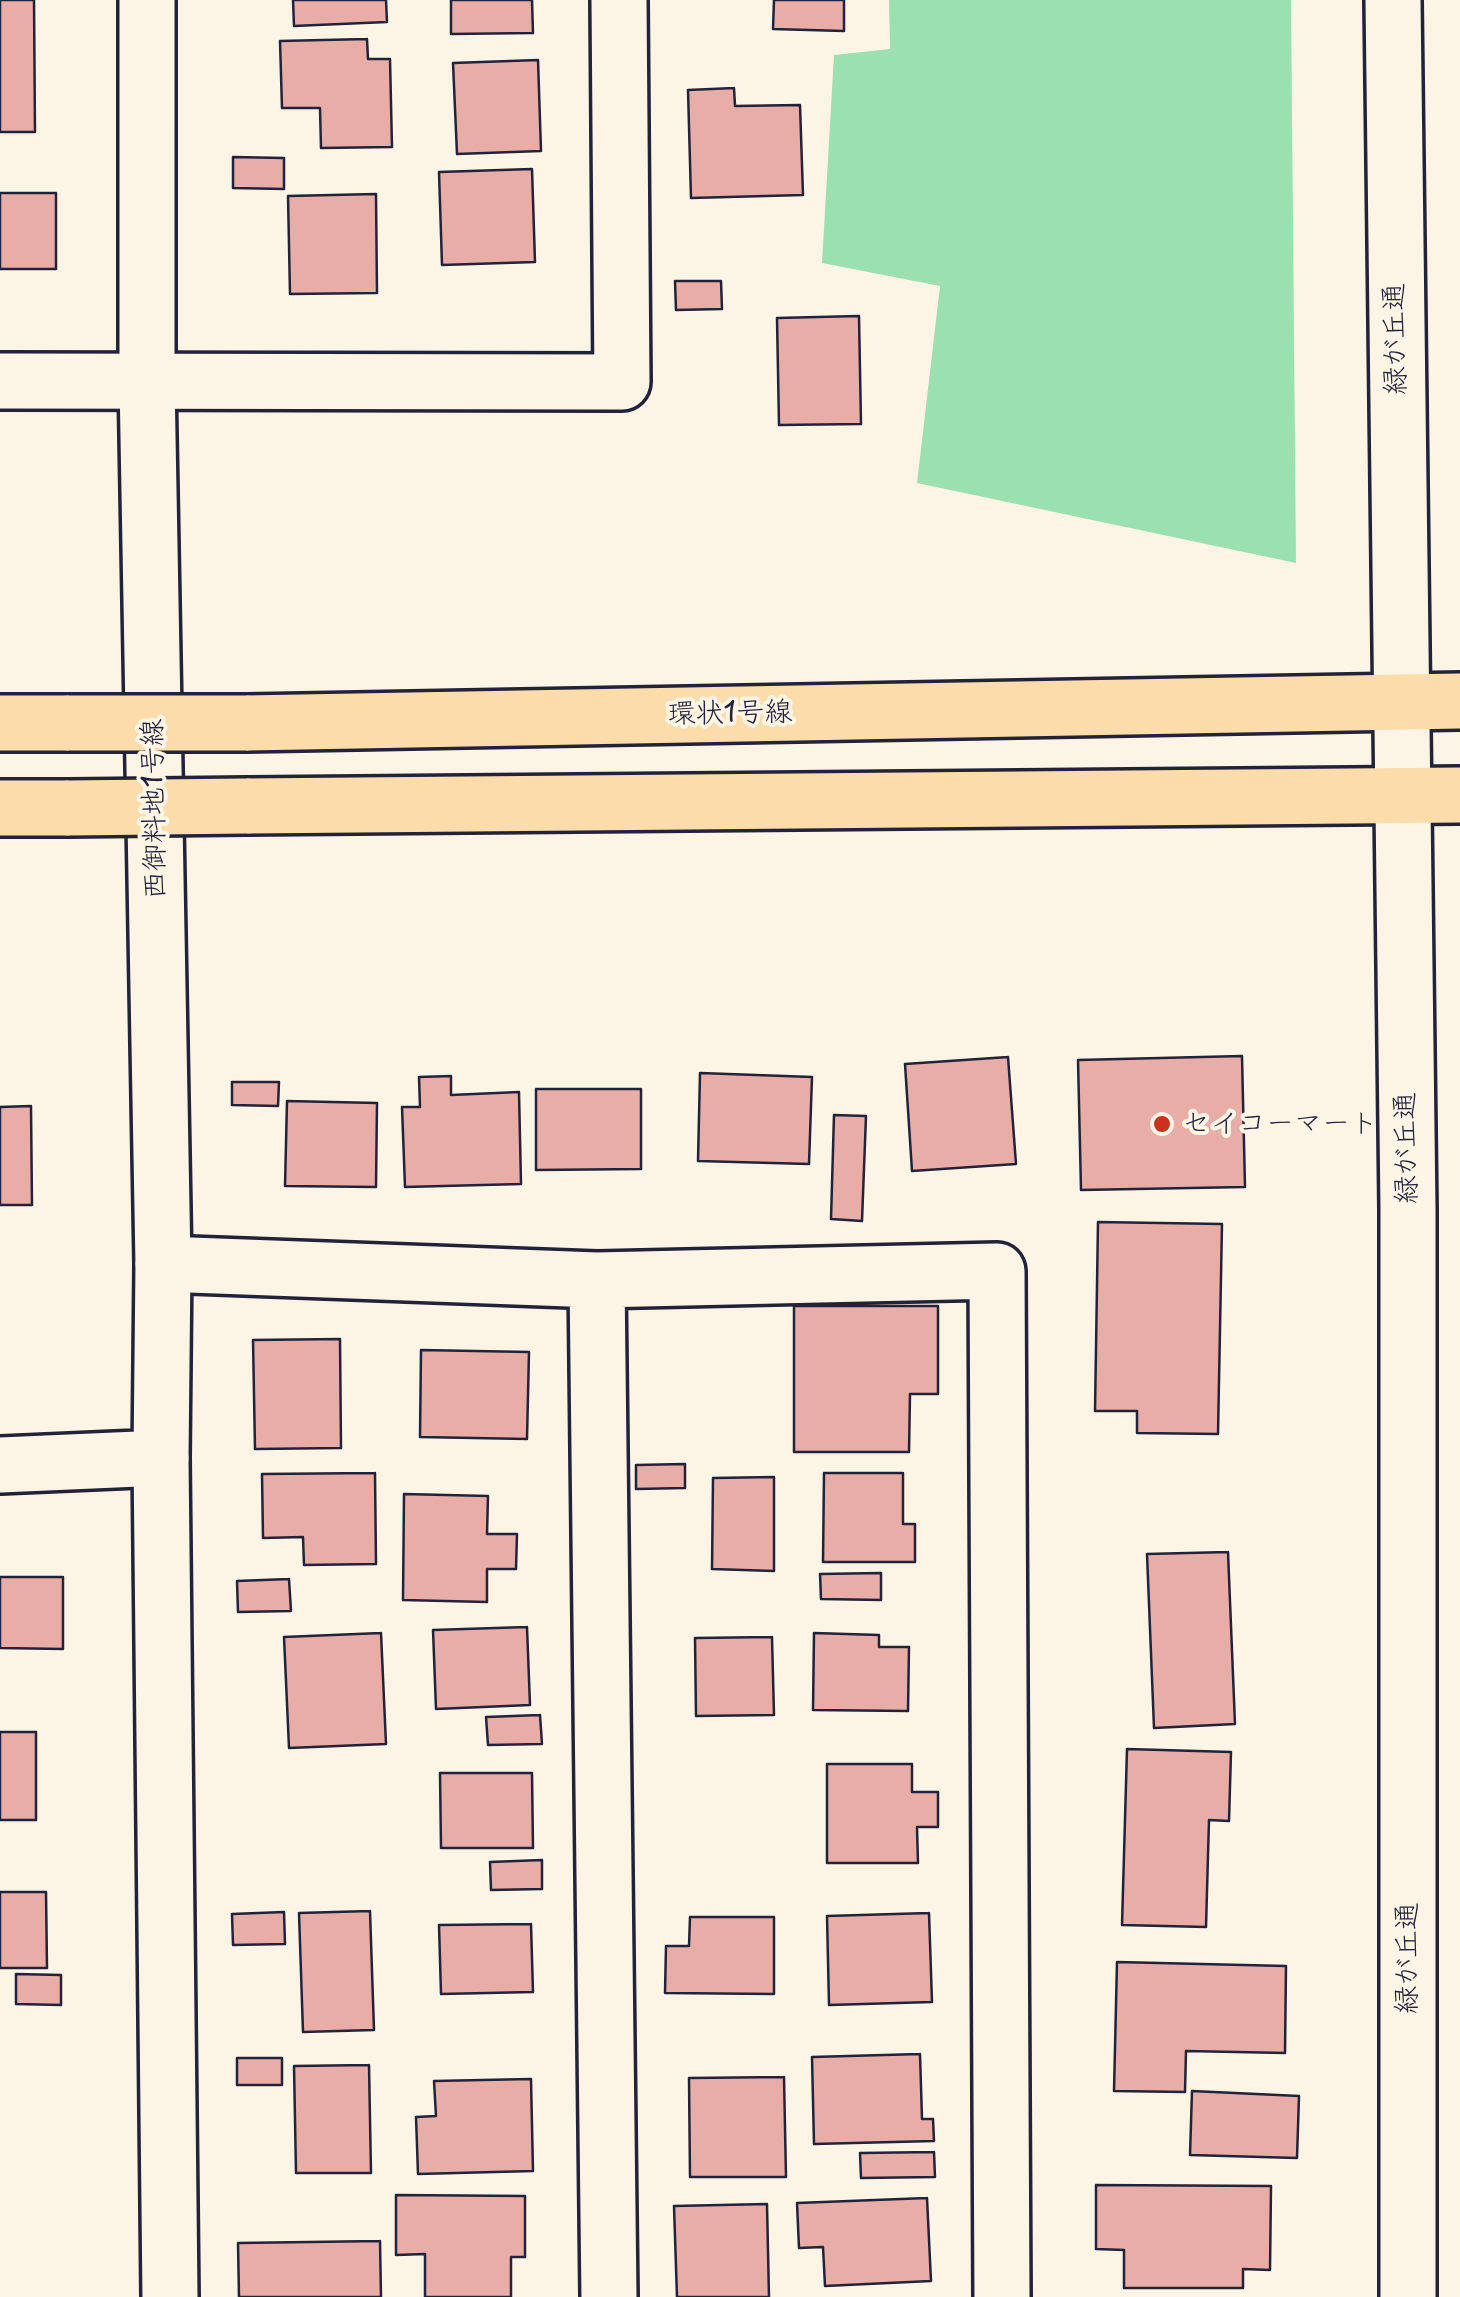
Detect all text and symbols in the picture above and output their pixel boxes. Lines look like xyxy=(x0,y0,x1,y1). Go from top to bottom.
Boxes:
street label: 緑が丘通 xyxy=(1378,283,1414,395)
street label: 環状1号線 xyxy=(667,696,793,732)
street label: 西御料地1号線 xyxy=(137,718,173,900)
street label: 緑が丘通 xyxy=(1389,1092,1425,1204)
place label: セイコーマート xyxy=(1182,1107,1378,1141)
marker: セイコーマート xyxy=(1151,1113,1173,1135)
street label: 緑が丘通 xyxy=(1391,1902,1425,2014)

